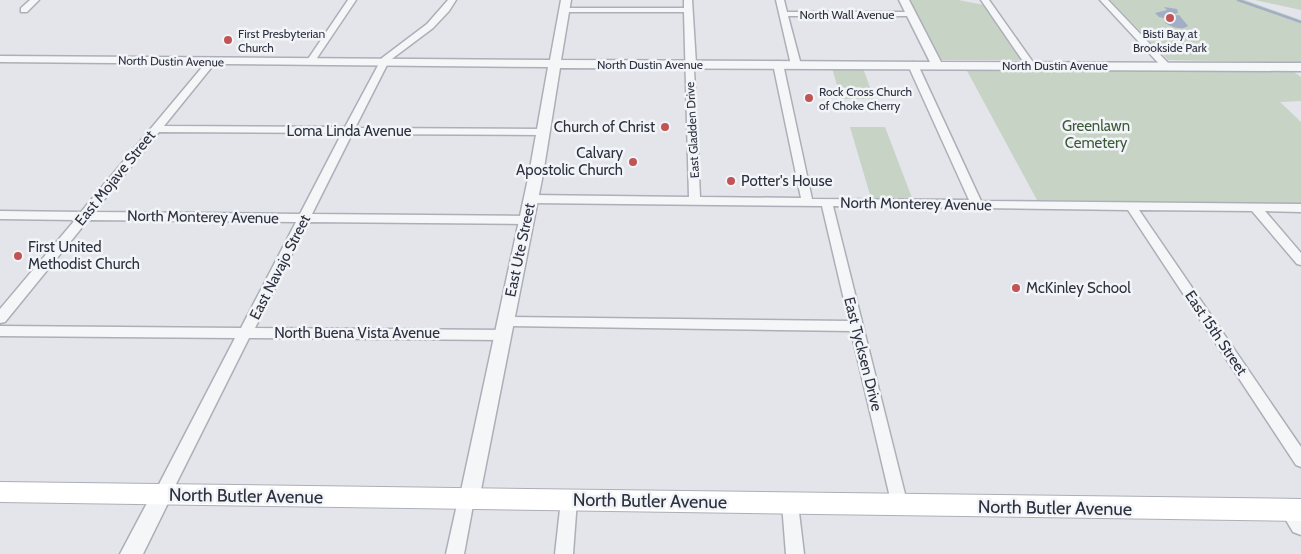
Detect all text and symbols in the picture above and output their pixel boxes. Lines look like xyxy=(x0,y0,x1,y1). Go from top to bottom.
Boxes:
street label: North Wall Avenue xyxy=(800,7,894,22)
marker: Bisti Bay at Brookside Park xyxy=(1164,12,1176,24)
place label: First Presbyterian Church xyxy=(238,26,326,55)
place label: Bisti Bay at Brookside Park xyxy=(1133,26,1208,55)
marker: First Presbyterian Church xyxy=(222,34,234,46)
street label: North Dustin Avenue xyxy=(118,53,224,69)
street label: North Dustin Avenue xyxy=(597,57,703,72)
street label: North Dustin Avenue xyxy=(1002,58,1108,73)
street label: East Gladden Drive xyxy=(682,81,702,179)
place label: Rock Cross Church of Choke Cherry xyxy=(819,84,912,113)
marker: Rock Cross Church of Choke Cherry xyxy=(803,92,815,104)
park label: Greenlawn Cemetery xyxy=(1062,117,1130,152)
place label: Church of Christ xyxy=(554,118,655,136)
marker: Church of Christ xyxy=(659,121,671,133)
street label: Loma Linda Avenue xyxy=(287,122,412,140)
street label: East Mojave Street xyxy=(71,127,159,229)
place label: Calvary Apostolic Church xyxy=(516,144,623,179)
marker: Calvary Apostolic Church xyxy=(627,156,639,168)
place label: Potter's House xyxy=(741,172,833,190)
marker: Potter's House xyxy=(725,175,737,187)
street label: North Monterey Avenue xyxy=(840,194,992,214)
street label: East Ute Street xyxy=(501,201,539,299)
street label: North Monterey Avenue xyxy=(127,207,279,227)
street label: East Navajo Street xyxy=(246,212,314,322)
place label: First United Methodist Church xyxy=(28,238,140,273)
marker: First United Methodist Church xyxy=(12,250,24,262)
place label: McKinley School xyxy=(1026,279,1131,297)
marker: McKinley School xyxy=(1010,282,1022,294)
street label: East 15th Street xyxy=(1181,287,1251,379)
street label: East Tycksen Drive xyxy=(840,295,886,413)
street label: North Buena Vista Avenue xyxy=(274,324,440,342)
street label: North Butler Avenue xyxy=(169,484,323,508)
street label: North Butler Avenue xyxy=(573,489,727,513)
street label: North Butler Avenue xyxy=(978,496,1132,520)

